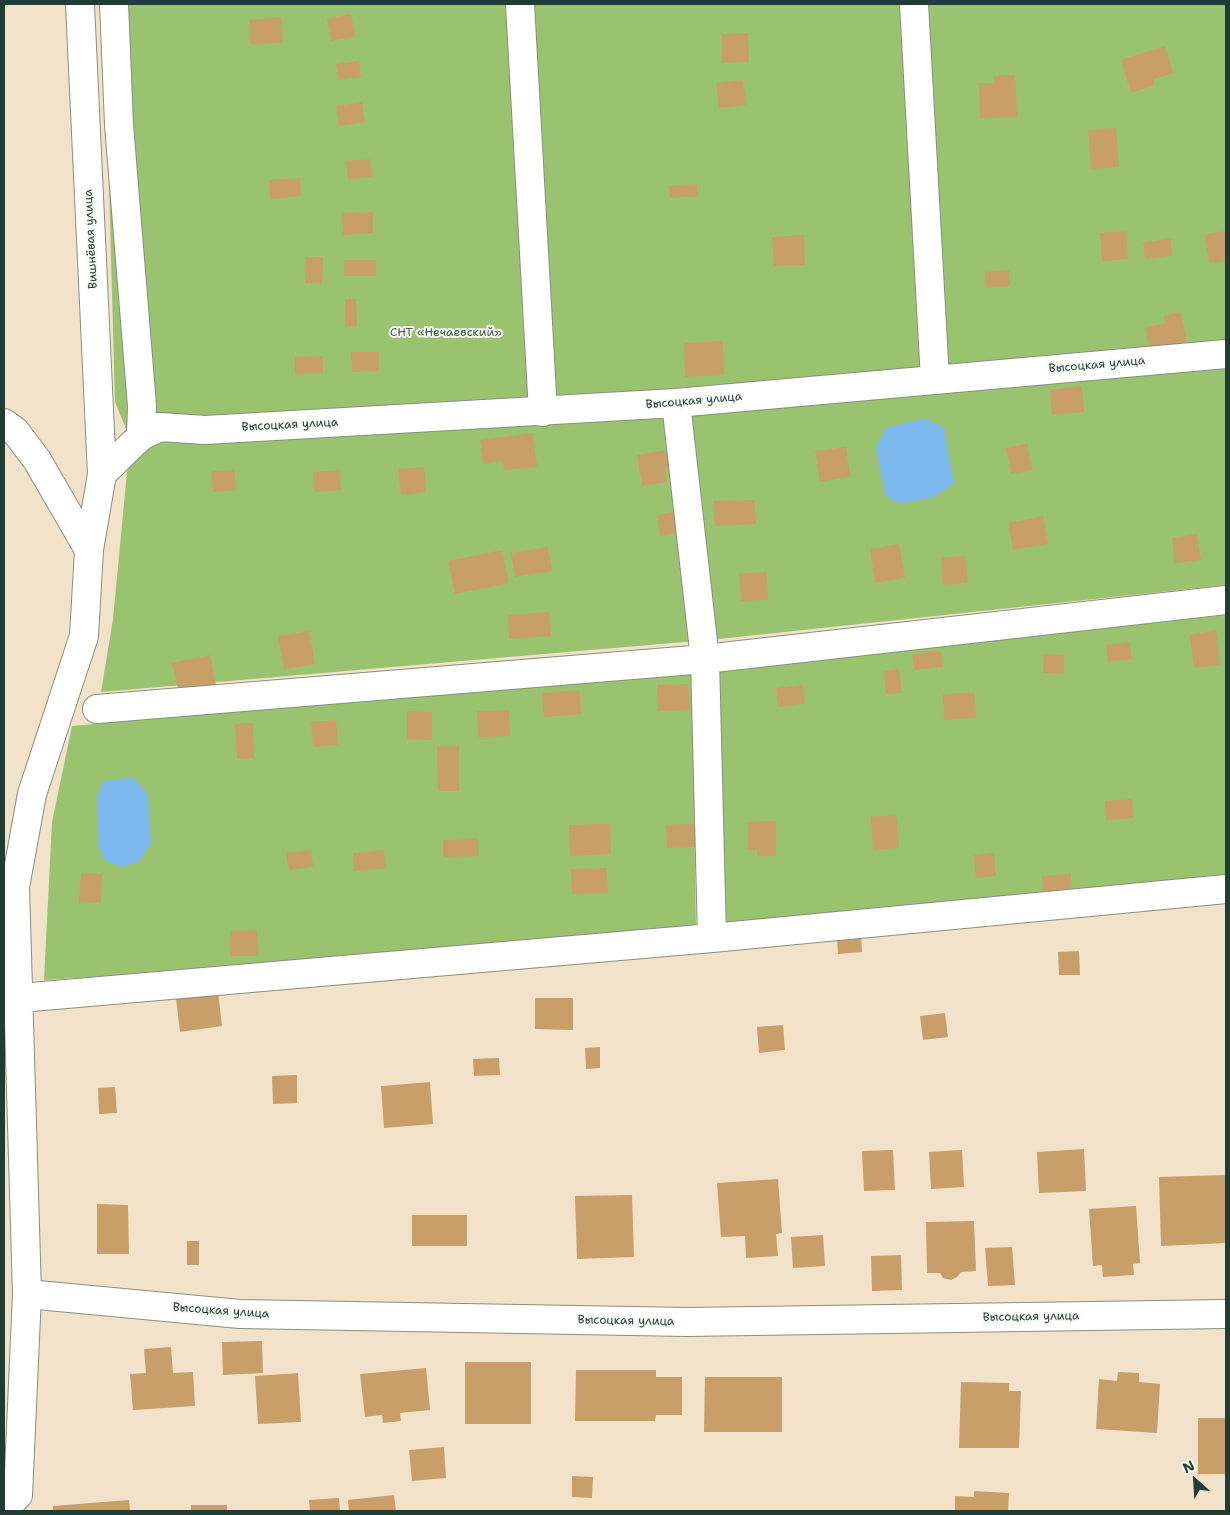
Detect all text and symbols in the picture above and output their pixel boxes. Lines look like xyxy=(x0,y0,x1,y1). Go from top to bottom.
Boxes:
street label: Вишнёвая улица xyxy=(81,189,101,289)
park label: СНТ «Нечаевский» xyxy=(390,326,502,340)
street label: Высоцкая улица xyxy=(1048,354,1146,376)
street label: Высоцкая улица xyxy=(645,390,743,412)
street label: Высоцкая улица xyxy=(241,415,339,435)
street label: Высоцкая улица xyxy=(172,1300,270,1322)
street label: Высоцкая улица xyxy=(983,1309,1079,1325)
street label: Высоцкая улица xyxy=(578,1313,674,1329)
north arrow xyxy=(1170,1455,1220,1505)
text: N xyxy=(1179,1456,1197,1477)

